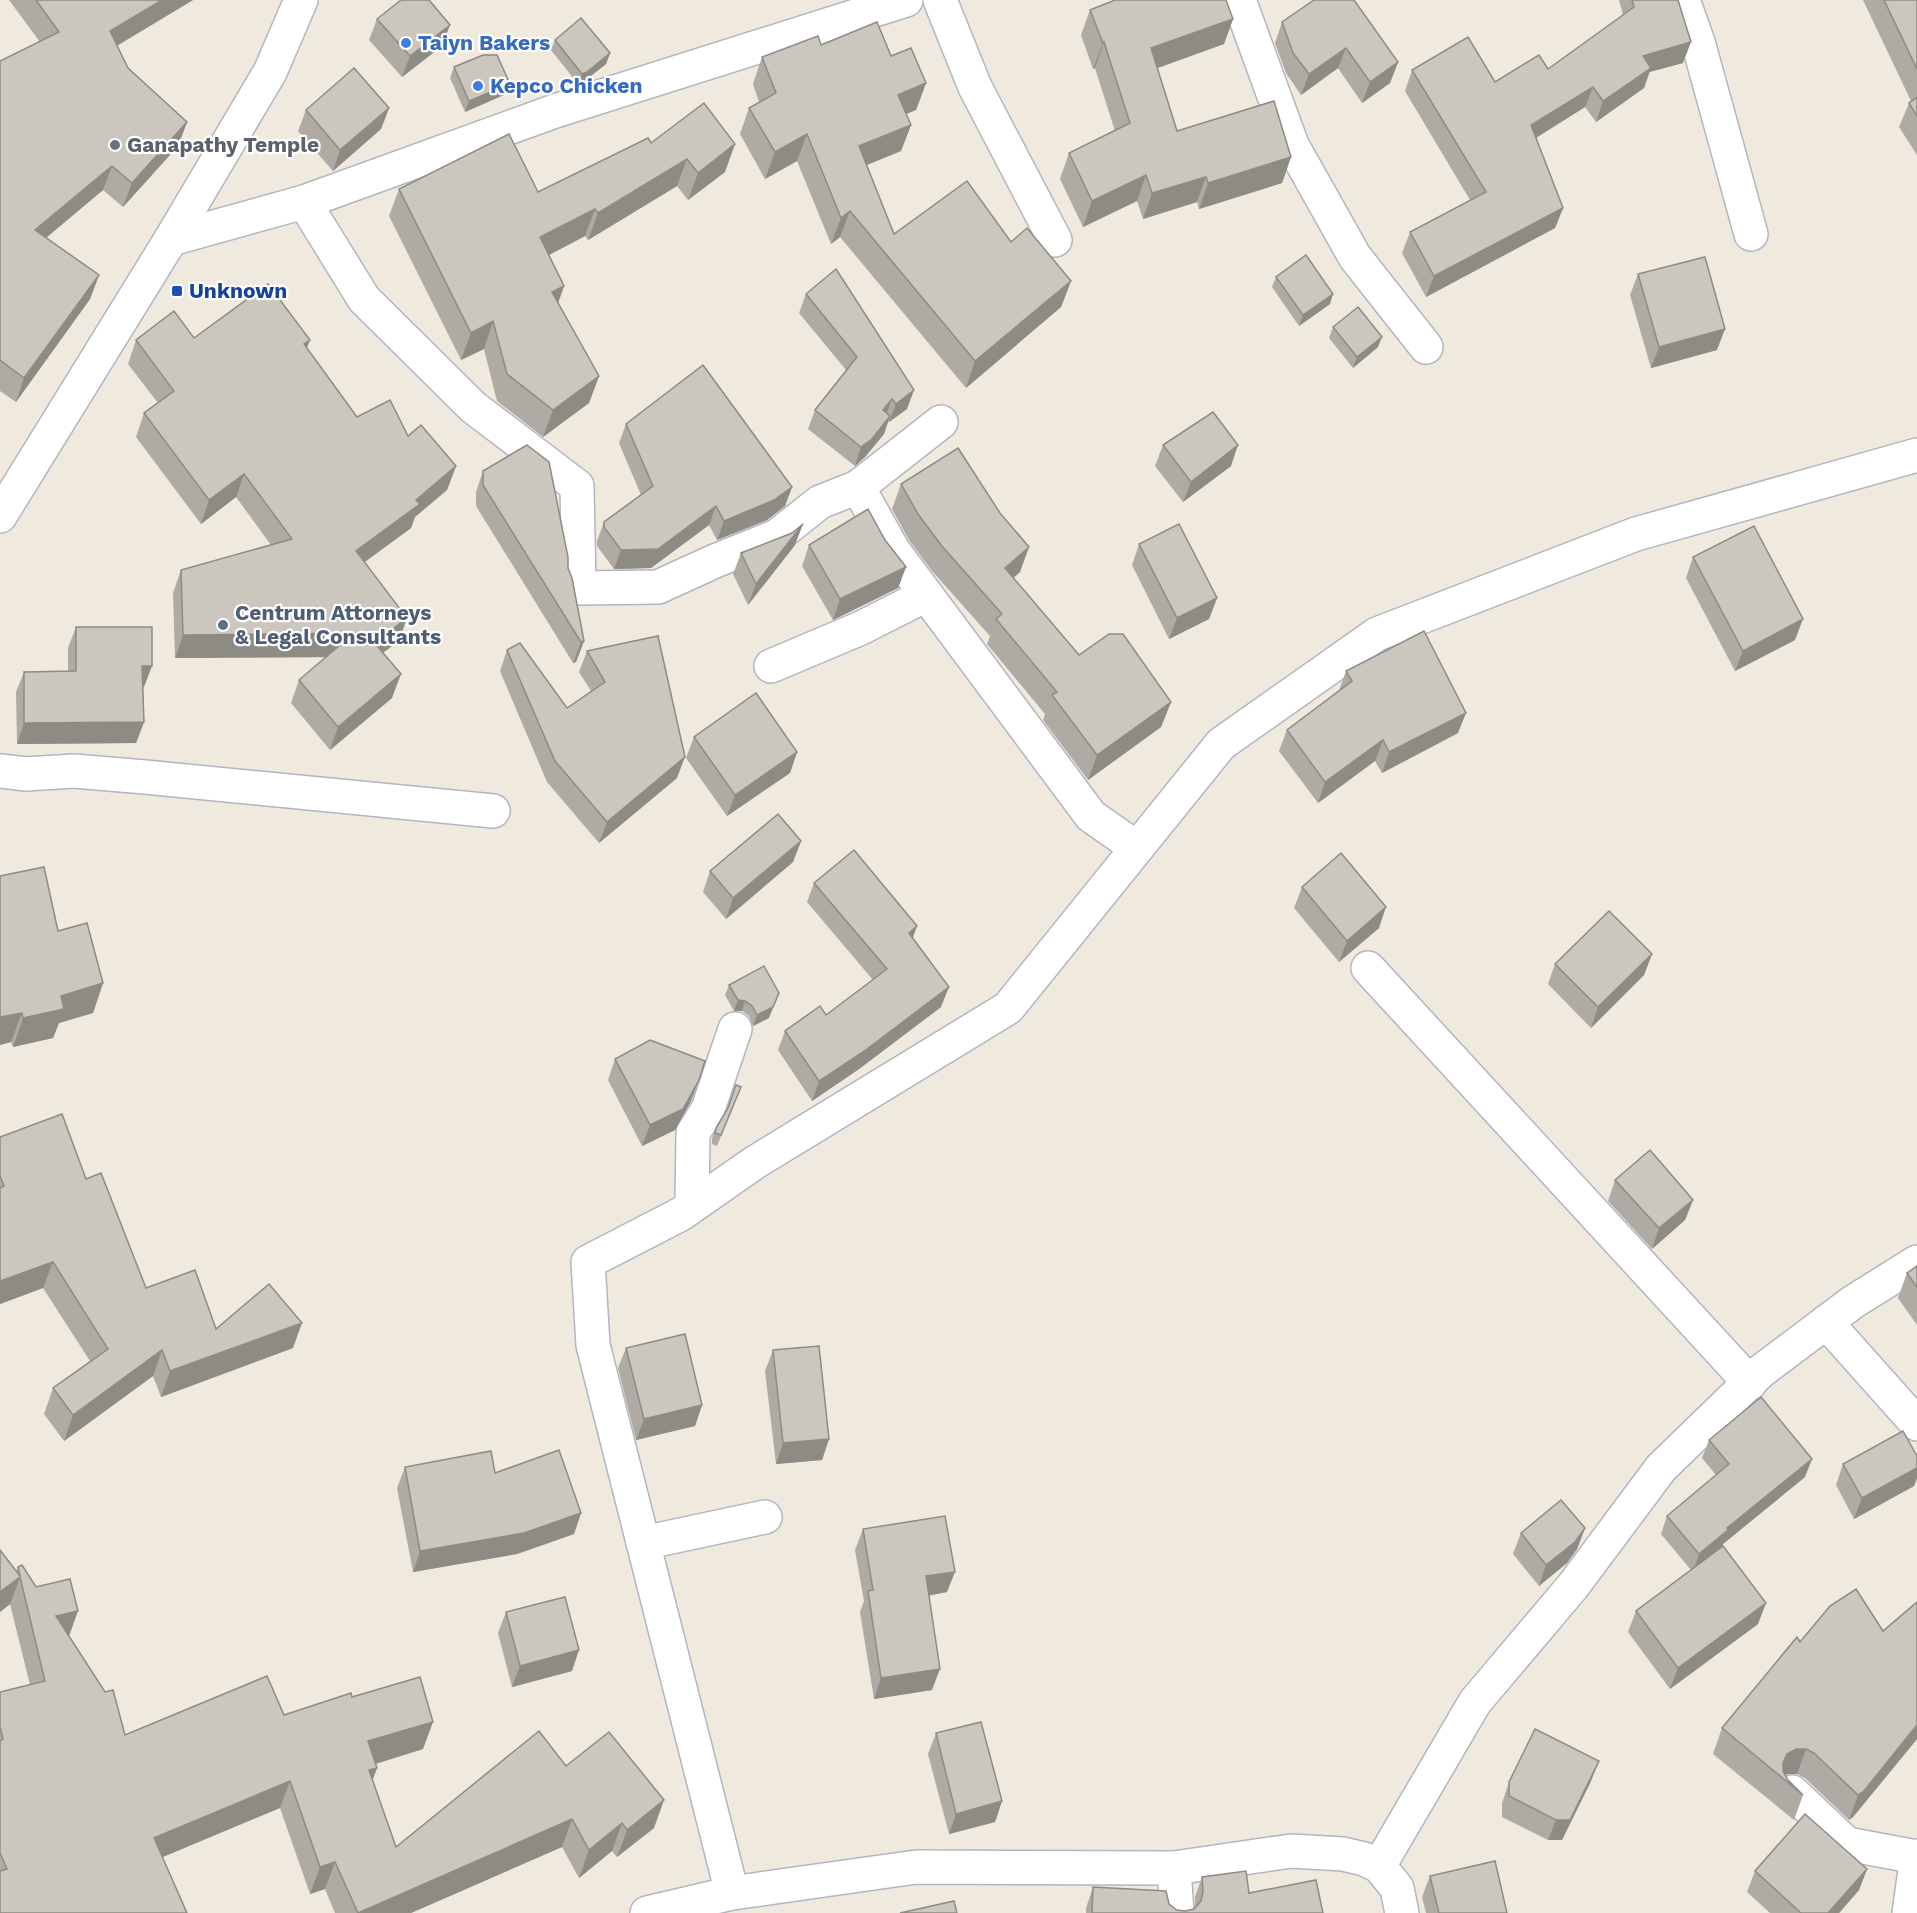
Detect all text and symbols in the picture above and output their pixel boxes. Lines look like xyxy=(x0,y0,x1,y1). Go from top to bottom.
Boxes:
place label: Taiyn Bakers xyxy=(418,30,550,55)
marker: Taiyn Bakers xyxy=(399,36,413,50)
place label: Kepco Chicken xyxy=(490,73,643,98)
marker: Kepco Chicken xyxy=(471,79,485,93)
place label: Ganapathy Temple xyxy=(127,132,319,157)
marker: Ganapathy Temple xyxy=(108,138,122,152)
place label: Unknown xyxy=(189,278,287,303)
marker: Unknown xyxy=(170,284,184,298)
place label: Centrum Attorneys & Legal Consultants xyxy=(235,600,441,649)
marker: Centrum Attorneys & Legal Consultants xyxy=(216,618,230,632)

